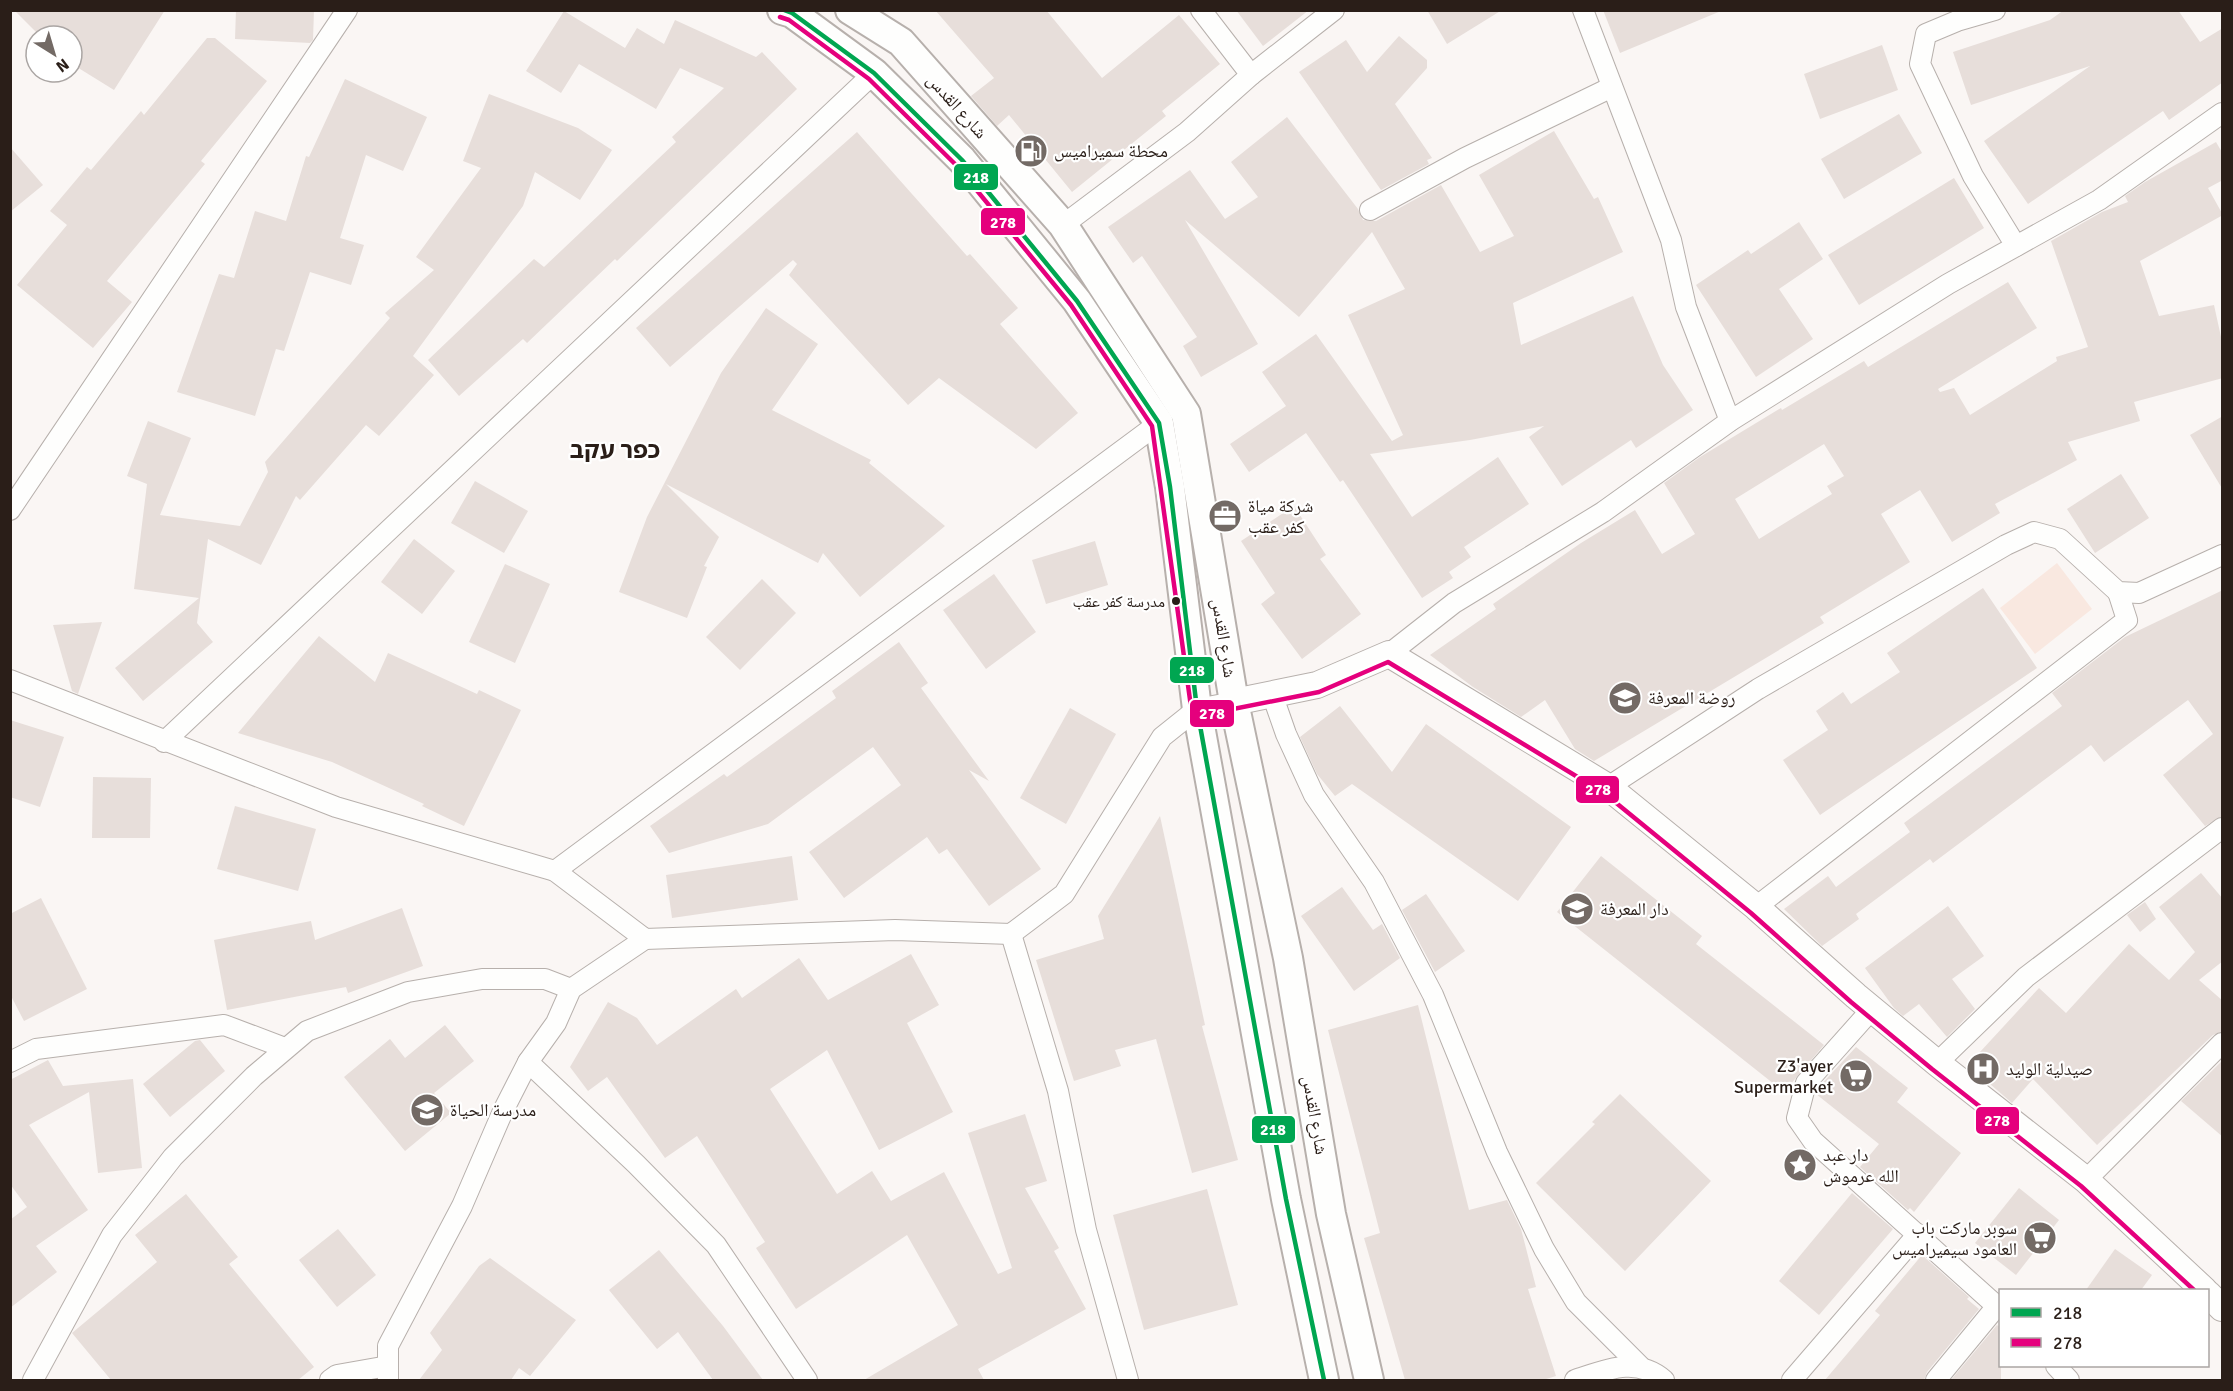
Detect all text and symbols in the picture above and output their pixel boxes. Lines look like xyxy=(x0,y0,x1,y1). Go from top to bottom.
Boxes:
north arrow xyxy=(24,24,84,84)
text: N xyxy=(52,54,73,77)
street label: شارع القدس xyxy=(922,69,992,143)
fuel station icon: محطة سميراميس xyxy=(1013,133,1049,169)
place label: محطة سميراميس xyxy=(1054,140,1168,162)
line badge: 218 xyxy=(953,163,999,191)
text: 218 xyxy=(963,168,989,188)
line badge: 278 xyxy=(980,207,1026,236)
text: 278 xyxy=(990,213,1016,233)
district label: כפר עקב xyxy=(570,435,660,465)
place label: شركة مياة كفر عقب xyxy=(1248,495,1313,538)
office icon: شركة مياة كفر عقب xyxy=(1207,498,1243,534)
place label: مدرسة كفر عقب xyxy=(1073,592,1165,612)
marker: مدرسة كفر عقب xyxy=(1170,595,1182,607)
street label: شارع القدس xyxy=(1207,597,1241,679)
line badge: 218 xyxy=(1169,656,1215,684)
text: 218 xyxy=(1179,661,1205,681)
school or university icon: روضة المعرفة xyxy=(1607,680,1643,716)
place label: روضة المعرفة xyxy=(1648,687,1736,709)
line badge: 278 xyxy=(1189,699,1235,728)
text: 278 xyxy=(1199,704,1225,724)
line badge: 278 xyxy=(1575,775,1620,804)
text: 278 xyxy=(1585,780,1611,800)
school or university icon: دار المعرفة xyxy=(1559,891,1595,927)
place label: دار المعرفة xyxy=(1600,898,1669,920)
hospital icon: صيدلية الوليد xyxy=(1965,1051,2001,1087)
place label: Z3'ayer Supermarket xyxy=(1734,1055,1833,1098)
supermarket icon: Z3'ayer Supermarket xyxy=(1838,1058,1874,1094)
place label: صيدلية الوليد xyxy=(2006,1058,2093,1080)
street label: شارع القدس xyxy=(1297,1074,1333,1156)
school or university icon: مدرسة الحياة xyxy=(409,1092,445,1128)
place label: مدرسة الحياة xyxy=(450,1099,536,1121)
line badge: 278 xyxy=(1975,1106,2020,1135)
text: 278 xyxy=(1984,1111,2010,1131)
line badge: 218 xyxy=(1251,1115,1296,1144)
text: 218 xyxy=(1260,1120,1286,1140)
place label: دار عبد الله عرموش xyxy=(1823,1144,1899,1187)
place icon: دار عبد الله عرموش xyxy=(1782,1147,1818,1183)
place label: سوبر ماركت باب العامود سيميراميس xyxy=(1892,1217,2017,1260)
supermarket icon: سوبر ماركت باب العامود سيميراميس xyxy=(2022,1220,2058,1256)
legend xyxy=(1999,1289,2209,1367)
text: 218 xyxy=(2053,1302,2082,1324)
text: 278 xyxy=(2053,1332,2082,1354)

